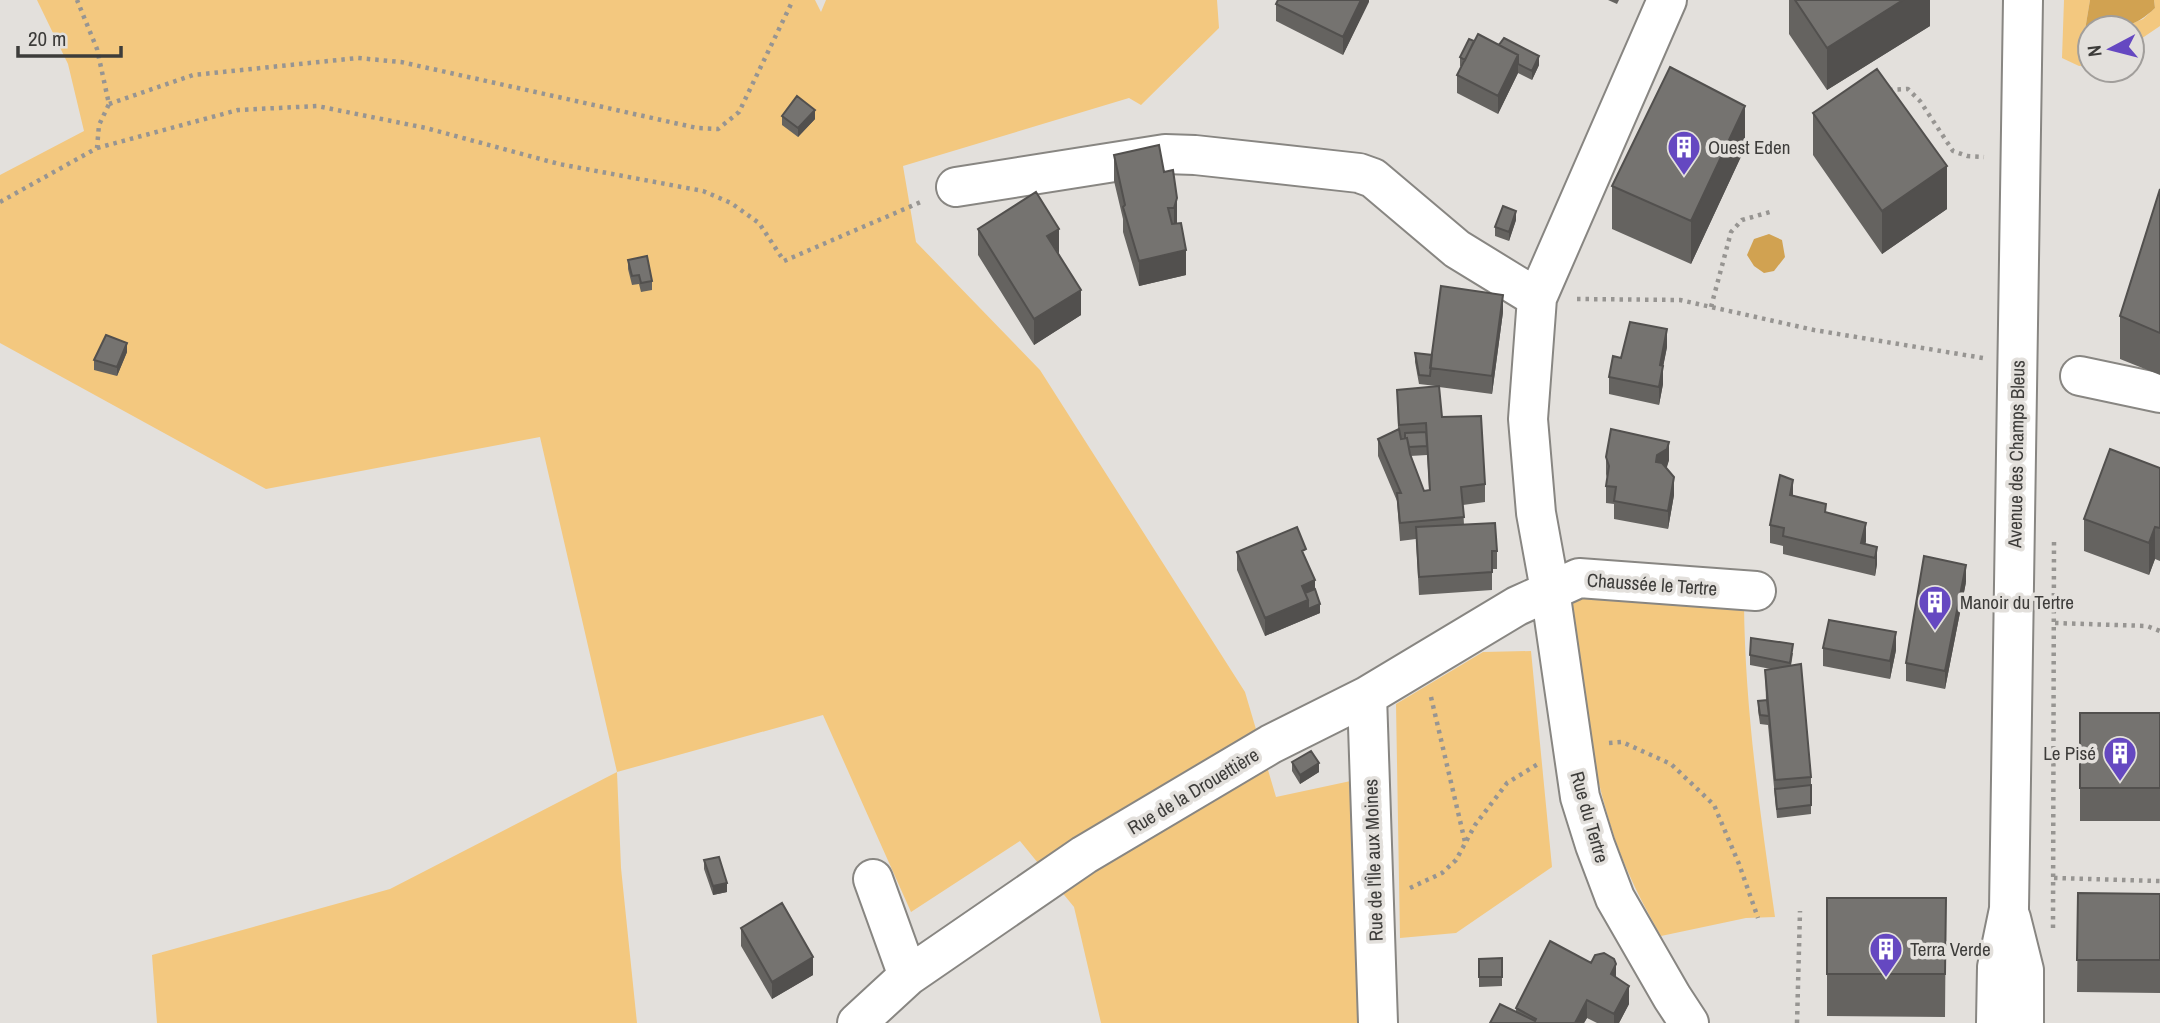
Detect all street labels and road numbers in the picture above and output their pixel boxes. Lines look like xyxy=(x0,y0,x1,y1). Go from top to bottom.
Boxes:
street label: Avenue des Champs Bleus xyxy=(2001,360,2031,549)
street label: Chaussée le Tertre xyxy=(1586,566,1718,602)
street label: Rue de la Drouettière xyxy=(1122,741,1264,841)
street label: Rue du Tertre xyxy=(1565,768,1615,866)
street label: Rue de l'Île aux Moines xyxy=(1357,778,1389,942)

